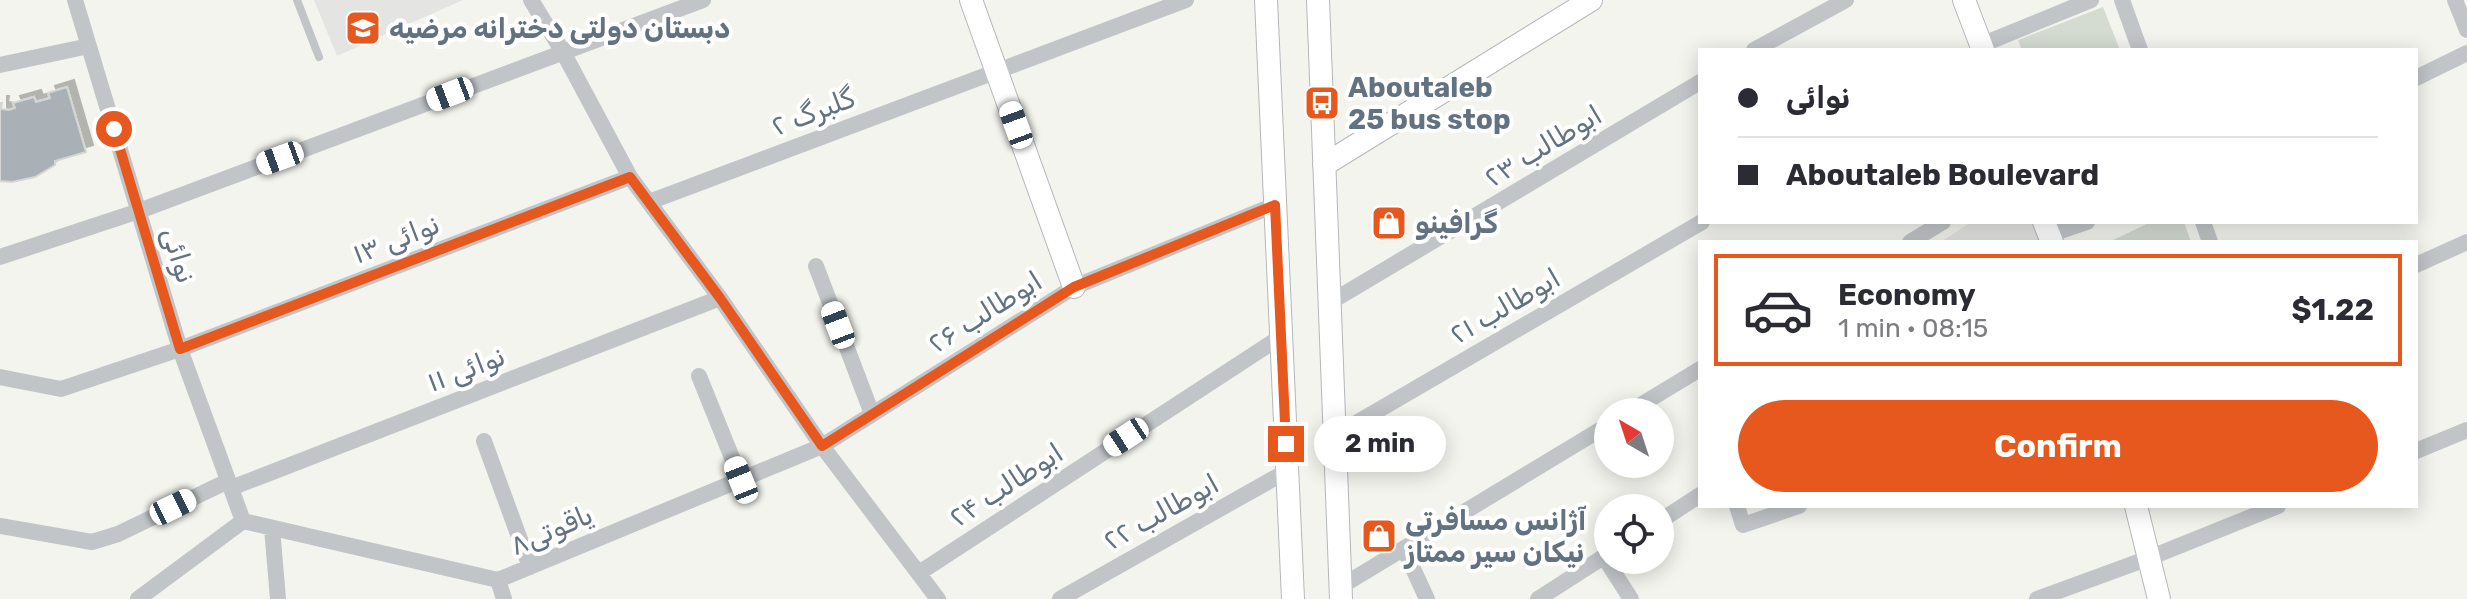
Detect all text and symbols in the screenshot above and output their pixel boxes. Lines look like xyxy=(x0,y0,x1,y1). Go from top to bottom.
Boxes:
school or university icon: دبستان دولتی دخترانه مرضیه xyxy=(344,9,382,47)
place label: دبستان دولتی دخترانه مرضیه xyxy=(389,12,730,45)
place label: Aboutaleb 25 bus stop xyxy=(1348,71,1511,136)
car xyxy=(423,74,477,114)
text: نوائی xyxy=(1786,80,1850,116)
street label: گلبرگ ۲ xyxy=(767,81,860,143)
bus stop icon: Aboutaleb 25 bus stop xyxy=(1303,84,1341,122)
car xyxy=(997,98,1035,152)
street label: ابوطالب ۲۳ xyxy=(1478,98,1608,194)
route start xyxy=(96,111,132,147)
car xyxy=(253,139,307,177)
text: Aboutaleb Boulevard xyxy=(1786,157,2099,193)
shop icon: گرافینو xyxy=(1370,204,1408,242)
street label: نوائی ۱۳ xyxy=(348,207,444,271)
place label: گرافینو xyxy=(1415,207,1498,240)
street label: نوائی xyxy=(155,223,203,287)
street label: ابوطالب ۲۱ xyxy=(1444,261,1566,351)
street label: ابوطالب ۲۶ xyxy=(922,264,1048,360)
icon: car xyxy=(1742,274,1814,346)
text: Economy xyxy=(1838,277,1976,313)
text: $1.22 xyxy=(2292,292,2374,328)
car xyxy=(818,298,858,352)
text: 1 min · 08:15 xyxy=(1838,313,1988,344)
street label: نوائی ۱۱ xyxy=(422,339,510,399)
north arrow xyxy=(1594,398,1674,478)
map controls xyxy=(1594,398,1674,574)
button: Confirm xyxy=(1738,400,2378,492)
car xyxy=(1099,414,1153,460)
callout: 2 min xyxy=(1314,416,1446,472)
route end xyxy=(1268,426,1304,462)
text: 2 min xyxy=(1345,428,1415,459)
street label: ابوطالب ۲۴ xyxy=(943,436,1069,534)
car xyxy=(721,453,761,507)
street label: ابوطالب ۲۲ xyxy=(1098,467,1224,557)
car xyxy=(146,486,200,528)
button: locate xyxy=(1594,494,1674,574)
street label: یاقوتی۸ xyxy=(505,498,597,562)
place label: آژانس مسافرتی نیکان سیر ممتاز xyxy=(1403,504,1587,569)
shop icon: آژانس مسافرتی نیکان سیر ممتاز xyxy=(1360,517,1398,555)

